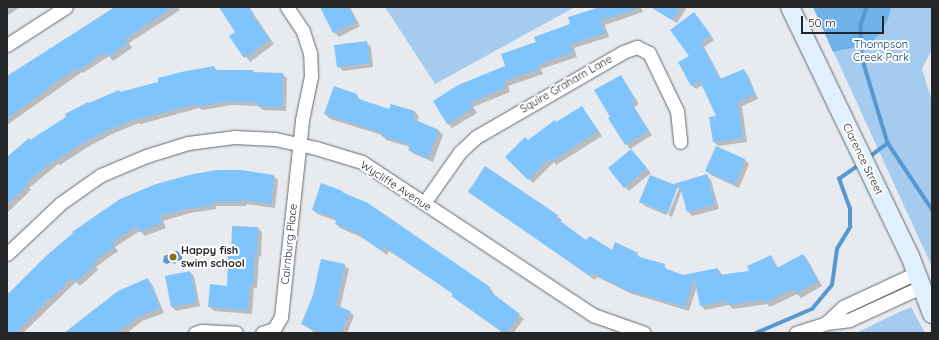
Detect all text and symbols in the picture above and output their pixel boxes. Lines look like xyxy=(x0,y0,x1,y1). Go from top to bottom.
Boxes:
scale bar xyxy=(803,8,886,34)
text: 50 m xyxy=(808,15,836,30)
park label: Thompson Creek Park xyxy=(853,38,909,64)
street label: Squire Graham Lane xyxy=(518,52,614,116)
street label: Clarence Street xyxy=(840,121,886,197)
street label: Wycliffe Avenue xyxy=(358,158,434,214)
street label: Cairnburg Place xyxy=(278,203,300,285)
place label: Happy fish swim school xyxy=(181,244,245,270)
marker: Happy fish swim school xyxy=(168,252,178,262)

